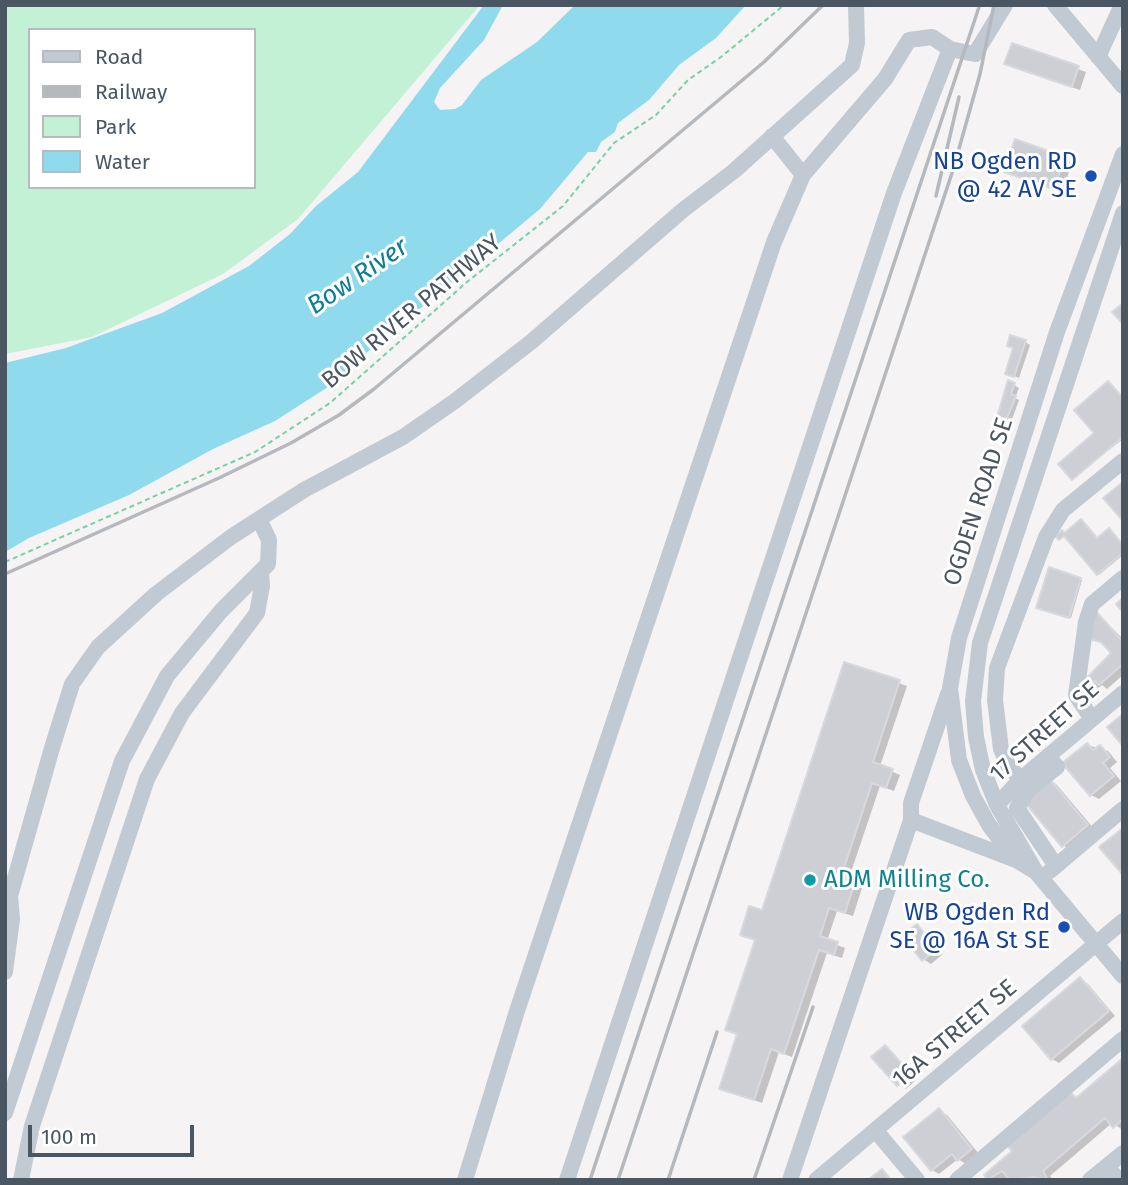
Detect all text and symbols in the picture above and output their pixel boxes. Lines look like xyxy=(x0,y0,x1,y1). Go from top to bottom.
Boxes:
legend xyxy=(28,28,256,189)
text: Road xyxy=(95,44,143,70)
text: Railway xyxy=(95,79,167,105)
text: Park xyxy=(95,114,136,140)
place label: NB Ogden RD @ 42 AV SE xyxy=(933,148,1077,204)
text: Water xyxy=(95,149,150,175)
marker: NB Ogden RD @ 42 AV SE xyxy=(1083,168,1099,184)
street label: BOW RIVER PATHWAY xyxy=(316,229,508,395)
water label: Bow River xyxy=(302,232,414,322)
street label: OGDEN ROAD SE xyxy=(938,414,1020,590)
street label: 17 STREET SE xyxy=(984,675,1106,789)
place label: ADM Milling Co. xyxy=(824,866,990,894)
marker: ADM Milling Co. xyxy=(802,872,818,888)
place label: WB Ogden Rd SE @ 16A St SE xyxy=(890,899,1050,955)
marker: WB Ogden Rd SE @ 16A St SE xyxy=(1056,919,1072,935)
street label: 16A STREET SE xyxy=(887,974,1023,1094)
scale bar xyxy=(32,1112,198,1156)
text: 100 m xyxy=(41,1124,97,1150)

